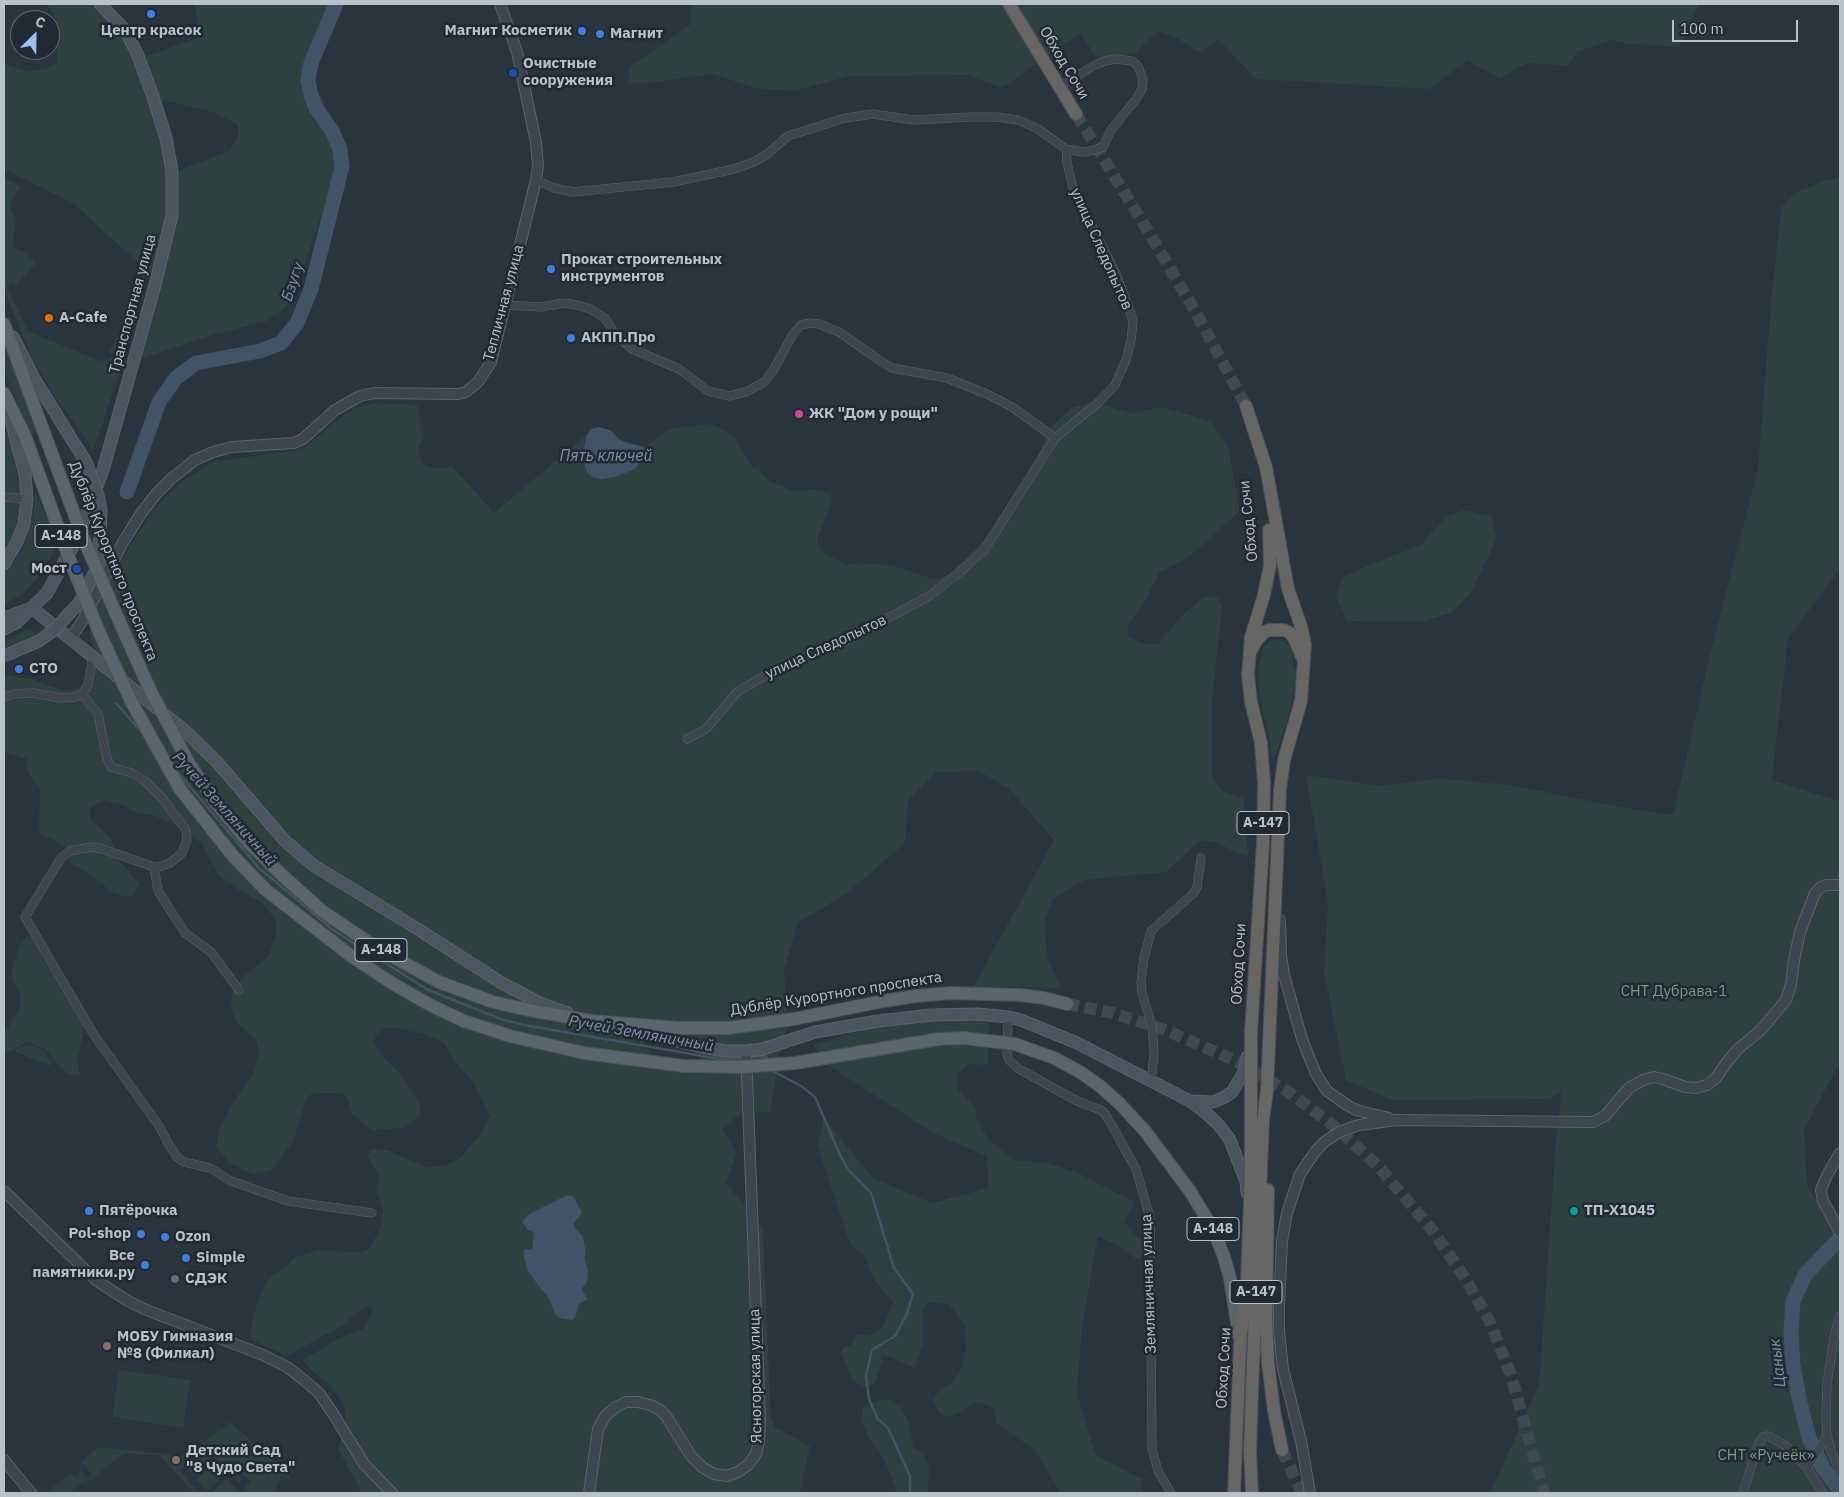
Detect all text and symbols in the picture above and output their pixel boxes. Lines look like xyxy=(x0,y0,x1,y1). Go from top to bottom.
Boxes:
marker: Центр красок xyxy=(145,8,157,20)
north arrow xyxy=(10,10,60,60)
scale bar xyxy=(1674,10,1800,42)
text: С xyxy=(33,12,48,32)
text: 100 m xyxy=(1680,19,1724,38)
place label: Центр красок xyxy=(101,22,201,40)
place label: Магнит Косметик xyxy=(444,22,572,40)
street label: Обход Сочи xyxy=(1035,23,1093,103)
marker: Магнит Косметик xyxy=(576,25,588,37)
place label: Магнит xyxy=(610,25,663,43)
marker: Магнит xyxy=(594,28,606,40)
place label: Очистные сооружения xyxy=(523,55,613,90)
marker: Очистные сооружения xyxy=(507,67,519,79)
street label: улица Следопытов xyxy=(1066,185,1136,313)
street label: Транспортная улица xyxy=(106,232,160,376)
street label: Тепличная улица xyxy=(480,243,528,363)
place label: Прокат строительных инструментов xyxy=(561,251,722,286)
water label: Бзугу xyxy=(278,260,308,304)
marker: Прокат строительных инструментов xyxy=(545,263,557,275)
place label: A-Cafe xyxy=(59,309,107,327)
marker: A-Cafe xyxy=(43,312,55,324)
place label: АКПП.Про xyxy=(581,329,656,347)
marker: АКПП.Про xyxy=(565,332,577,344)
place label: ЖК "Дом у рощи" xyxy=(809,405,938,423)
marker: ЖК "Дом у рощи" xyxy=(793,408,805,420)
water label: Пять ключей xyxy=(560,446,652,466)
street label: Дублёр Курортного проспекта xyxy=(65,458,161,664)
street label: Обход Сочи xyxy=(1236,479,1262,563)
road number: А-148 xyxy=(35,524,87,548)
place label: Мост xyxy=(31,560,67,578)
marker: Мост xyxy=(71,563,83,575)
street label: улица Следопытов xyxy=(763,611,889,683)
place label: СТО xyxy=(29,660,58,678)
marker: СТО xyxy=(13,663,25,675)
water label: Ручей Земляничный xyxy=(168,748,280,870)
road number: А-147 xyxy=(1237,811,1289,834)
street label: Обход Сочи xyxy=(1228,923,1250,1005)
road number: А-148 xyxy=(355,938,407,962)
street label: Дублёр Курортного проспекта xyxy=(729,968,943,1020)
park label: СНТ Дубрава-1 xyxy=(1621,983,1727,1001)
water label: Ручей Земляничный xyxy=(567,1012,715,1056)
place label: Пятёрочка xyxy=(99,1202,178,1220)
place label: ТП-Х1045 xyxy=(1584,1202,1655,1220)
marker: Пятёрочка xyxy=(83,1205,95,1217)
marker: ТП-Х1045 xyxy=(1568,1205,1580,1217)
street label: Земляничная улица xyxy=(1138,1214,1160,1354)
road number: А-148 xyxy=(1187,1218,1239,1240)
place label: Pol-shop xyxy=(68,1225,131,1243)
marker: Pol-shop xyxy=(135,1228,147,1240)
place label: Ozon xyxy=(175,1228,211,1246)
marker: Ozon xyxy=(159,1231,171,1243)
place label: Все памятники.ру xyxy=(32,1247,135,1282)
place label: Simple xyxy=(196,1249,245,1267)
marker: Simple xyxy=(180,1252,192,1264)
marker: Все памятники.ру xyxy=(139,1259,151,1271)
place label: СДЭК xyxy=(185,1270,227,1288)
marker: СДЭК xyxy=(169,1273,181,1285)
road number: А-147 xyxy=(1230,1280,1282,1304)
street label: Ясногорская улица xyxy=(746,1309,766,1443)
street label: Обход Сочи xyxy=(1213,1327,1235,1409)
place label: МОБУ Гимназия №8 (Филиал) xyxy=(117,1328,233,1363)
water label: Цанык xyxy=(1765,1337,1791,1389)
marker: МОБУ Гимназия №8 (Филиал) xyxy=(101,1340,113,1352)
place label: Детский Сад "8 Чудо Света" xyxy=(186,1442,295,1477)
park label: СНТ «Ручеёк» xyxy=(1717,1447,1815,1465)
marker: Детский Сад "8 Чудо Света" xyxy=(170,1454,182,1466)

